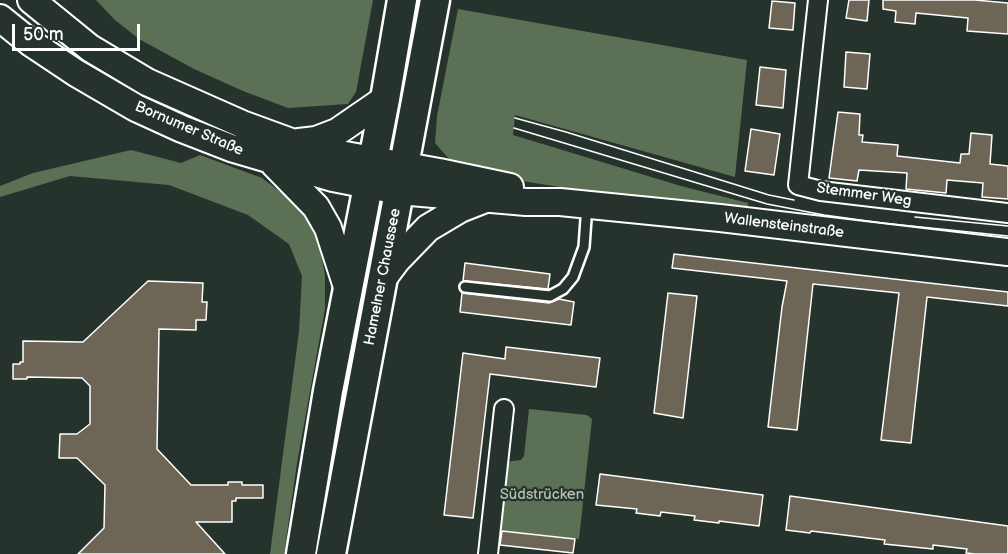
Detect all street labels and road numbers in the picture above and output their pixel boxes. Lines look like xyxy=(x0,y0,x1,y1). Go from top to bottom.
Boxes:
street label: Bornumer Straße xyxy=(132,98,246,160)
street label: Stemmer Weg xyxy=(815,179,913,211)
street label: Hamelner Chaussee xyxy=(361,207,405,347)
street label: Wallensteinstraße xyxy=(723,210,845,242)

